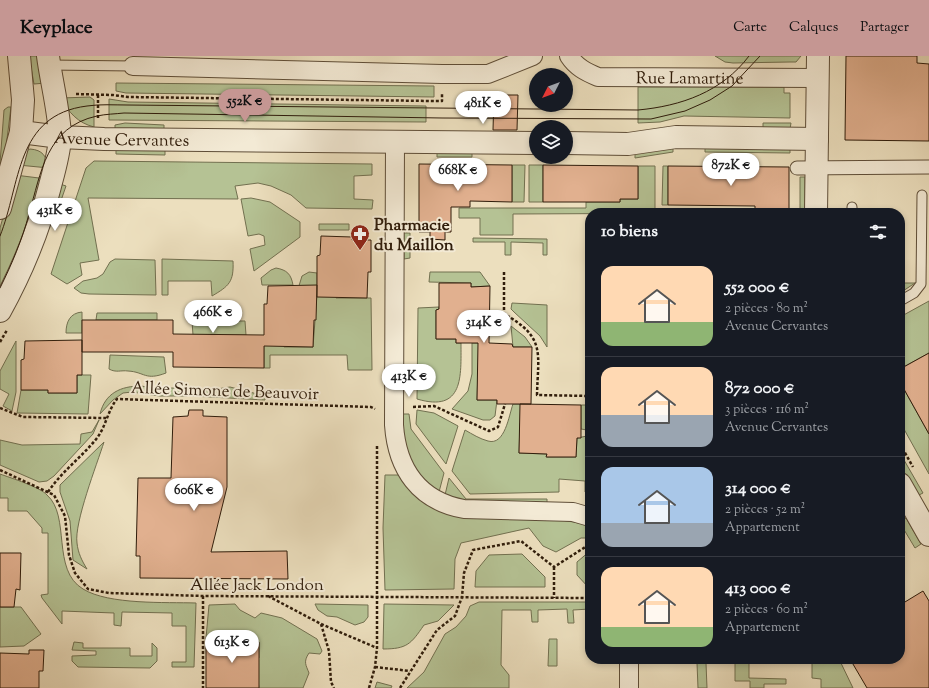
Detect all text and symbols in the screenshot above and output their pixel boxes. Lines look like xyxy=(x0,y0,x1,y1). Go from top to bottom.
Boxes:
text: Keyplace xyxy=(20,15,93,42)
text: Carte xyxy=(733,18,767,38)
text: Calques xyxy=(789,18,838,38)
text: Partager xyxy=(860,18,909,38)
street label: Rue Lamartine xyxy=(636,67,744,92)
north arrow xyxy=(529,68,573,112)
map controls xyxy=(529,68,573,164)
pin: 552K € xyxy=(212,89,278,123)
pin: 481K € xyxy=(450,91,516,125)
text: 552K € xyxy=(227,93,263,111)
text: 481K € xyxy=(464,95,502,113)
button: layers xyxy=(529,120,573,164)
street label: Avenue Cervantes xyxy=(53,127,190,154)
pin: 872K € xyxy=(698,153,764,187)
text: 872K € xyxy=(711,157,751,175)
pin: 668K € xyxy=(425,158,491,192)
text: 668K € xyxy=(438,162,478,180)
pin: 431K € xyxy=(22,198,88,232)
text: 431K € xyxy=(37,202,73,220)
place label: Pharmacie du Maillon xyxy=(374,214,455,258)
text: 10 biens xyxy=(601,220,658,244)
icon: filters xyxy=(867,221,889,243)
pharmacy icon: Pharmacie du Maillon xyxy=(349,223,371,251)
text: 552 000 € xyxy=(725,276,789,300)
icon: home xyxy=(633,282,681,330)
pin: 466K € xyxy=(180,300,246,334)
text: 2 pièces · 80 m² xyxy=(725,300,808,318)
text: 466K € xyxy=(193,304,233,322)
pin: 314K € xyxy=(451,310,517,344)
text: 314K € xyxy=(466,314,502,332)
text: Avenue Cervantes xyxy=(725,318,828,336)
pin: 413K € xyxy=(376,364,442,398)
text: 413K € xyxy=(391,368,427,386)
street label: Allée Simone de Beauvoir xyxy=(131,377,320,407)
text: 872 000 € xyxy=(725,377,794,401)
icon: home xyxy=(633,383,681,431)
text: 3 pièces · 116 m² xyxy=(725,401,809,419)
text: Avenue Cervantes xyxy=(725,419,828,437)
text: 314 000 € xyxy=(725,477,791,501)
pin: 606K € xyxy=(161,478,227,512)
text: 606K € xyxy=(174,482,214,500)
icon: home xyxy=(633,483,681,531)
text: 2 pièces · 52 m² xyxy=(725,501,805,519)
text: Appartement xyxy=(725,519,800,537)
street label: Allée Jack London xyxy=(190,574,324,598)
text: 413 000 € xyxy=(725,577,791,601)
icon: home xyxy=(633,583,681,631)
text: 2 pièces · 60 m² xyxy=(725,601,808,619)
text: Appartement xyxy=(725,619,800,637)
pin: 613K € xyxy=(199,630,265,664)
text: 613K € xyxy=(214,634,250,652)

